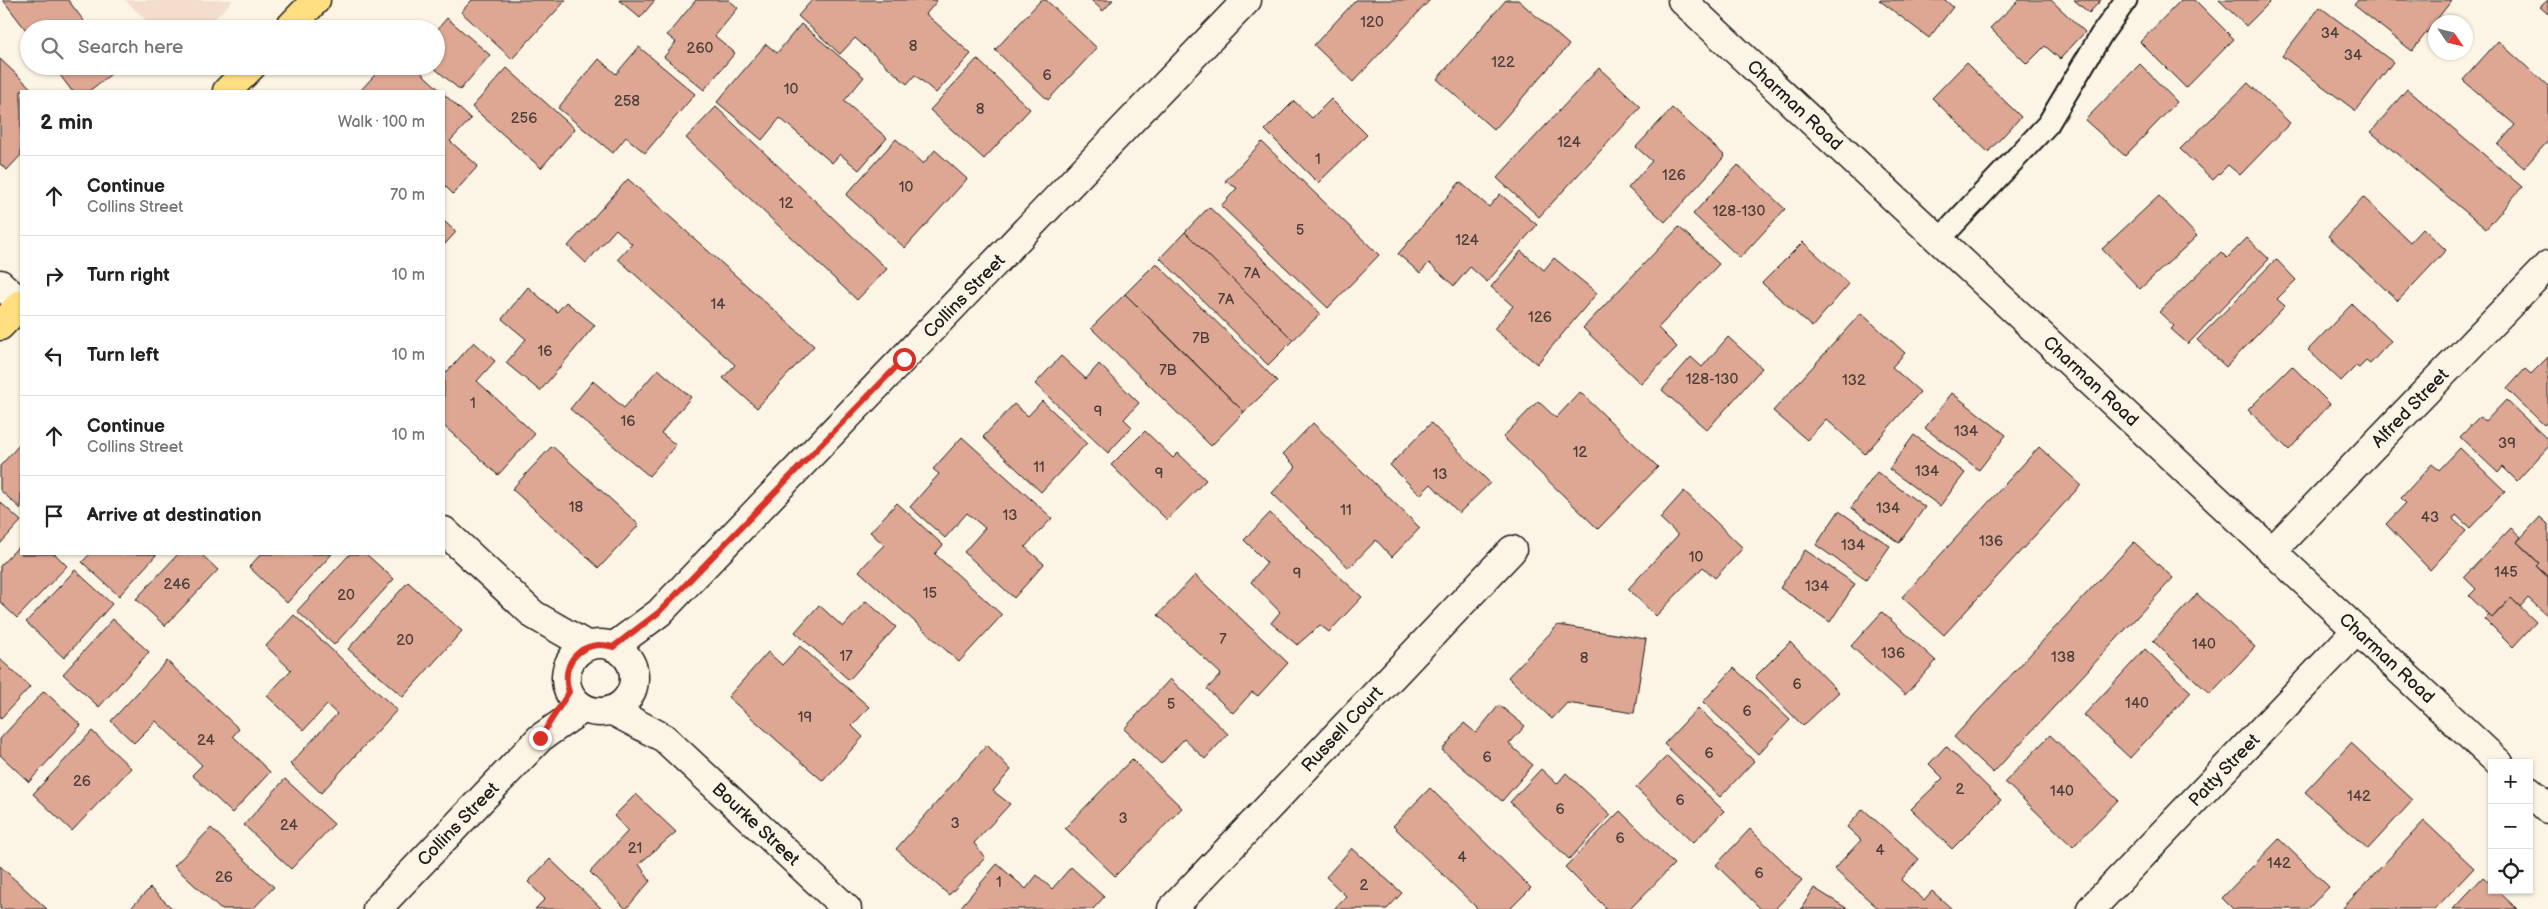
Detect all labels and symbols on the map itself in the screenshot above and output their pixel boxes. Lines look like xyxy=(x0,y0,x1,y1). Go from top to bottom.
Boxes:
house number: 120 xyxy=(1360,13,1384,32)
north arrow xyxy=(2428,15,2473,60)
house number: 34 xyxy=(2321,24,2339,43)
house number: 8 xyxy=(909,37,918,56)
house number: 260 xyxy=(687,39,714,58)
house number: 34 xyxy=(2344,46,2362,65)
house number: 122 xyxy=(1491,53,1515,72)
street label: Charman Road xyxy=(1742,56,1847,155)
house number: 6 xyxy=(1042,66,1052,85)
house number: 10 xyxy=(784,80,798,99)
house number: 258 xyxy=(614,92,640,111)
house number: 8 xyxy=(976,100,985,119)
house number: 256 xyxy=(511,109,537,128)
house number: 124 xyxy=(1557,133,1581,152)
house number: 1 xyxy=(1315,150,1321,169)
house number: 126 xyxy=(1662,166,1686,185)
house number: 10 xyxy=(899,178,913,197)
house number: 12 xyxy=(779,194,793,213)
house number: 128-130 xyxy=(1713,202,1766,221)
house number: 5 xyxy=(1296,221,1304,240)
house number: 124 xyxy=(1455,231,1479,250)
street label: Collins Street xyxy=(919,250,1010,343)
house number: 7A xyxy=(1244,264,1261,283)
house number: 7A xyxy=(1218,290,1235,309)
house number: 14 xyxy=(711,295,725,314)
house number: 126 xyxy=(1528,308,1552,327)
house number: 7B xyxy=(1192,329,1210,348)
street label: Charman Road xyxy=(2038,332,2143,431)
house number: 16 xyxy=(538,342,552,361)
route start xyxy=(893,348,916,371)
house number: 7B xyxy=(1159,361,1177,380)
street label: Alfred Street xyxy=(2368,364,2454,452)
house number: 128-130 xyxy=(1686,370,1739,389)
house number: 132 xyxy=(1842,371,1866,390)
house number: 1 xyxy=(470,394,476,413)
house number: 9 xyxy=(1094,402,1102,421)
house number: 16 xyxy=(621,412,635,431)
house number: 134 xyxy=(1954,422,1978,441)
house number: 39 xyxy=(2498,434,2516,453)
house number: 12 xyxy=(1573,443,1587,462)
house number: 11 xyxy=(1033,458,1045,477)
house number: 134 xyxy=(1915,462,1939,481)
house number: 9 xyxy=(1155,464,1163,483)
house number: 13 xyxy=(1432,465,1448,484)
house number: 18 xyxy=(569,498,584,517)
house number: 134 xyxy=(1876,499,1900,518)
house number: 11 xyxy=(1340,501,1352,520)
house number: 13 xyxy=(1002,506,1018,525)
house number: 43 xyxy=(2421,508,2439,527)
house number: 136 xyxy=(1979,532,2003,551)
house number: 134 xyxy=(1841,536,1865,555)
house number: 10 xyxy=(1689,548,1703,567)
house number: 145 xyxy=(2494,563,2518,582)
house number: 9 xyxy=(1293,564,1301,583)
house number: 246 xyxy=(164,575,190,594)
house number: 134 xyxy=(1805,577,1829,596)
house number: 15 xyxy=(923,584,937,603)
house number: 20 xyxy=(337,586,355,605)
street label: Charman Road xyxy=(2334,609,2439,708)
house number: 7 xyxy=(1219,630,1227,649)
house number: 20 xyxy=(396,631,414,650)
house number: 140 xyxy=(2192,635,2216,654)
house number: 136 xyxy=(1881,644,1905,663)
house number: 17 xyxy=(839,647,853,666)
house number: 138 xyxy=(2051,648,2075,667)
house number: 8 xyxy=(1580,649,1589,668)
house number: 6 xyxy=(1792,675,1802,694)
street label: Russell Court xyxy=(1297,682,1388,776)
house number: 140 xyxy=(2125,694,2149,713)
house number: 5 xyxy=(1167,695,1175,714)
house number: 6 xyxy=(1742,702,1752,721)
house number: 19 xyxy=(798,708,812,727)
route end xyxy=(529,727,552,750)
street label: Patty Street xyxy=(2185,729,2264,811)
house number: 24 xyxy=(197,731,215,750)
house number: 6 xyxy=(1704,744,1714,763)
house number: 6 xyxy=(1482,748,1492,767)
house number: 26 xyxy=(73,772,91,791)
street label: Collins Street xyxy=(413,778,504,871)
street label: Bourke Street xyxy=(708,778,804,871)
house number: 2 xyxy=(1956,780,1965,799)
house number: 140 xyxy=(2050,782,2074,801)
house number: 142 xyxy=(2347,787,2371,806)
house number: 6 xyxy=(1675,791,1685,810)
house number: 6 xyxy=(1555,800,1565,819)
house number: 3 xyxy=(1118,809,1128,828)
house number: 3 xyxy=(950,814,960,833)
house number: 24 xyxy=(280,816,298,835)
house number: 6 xyxy=(1615,829,1625,848)
house number: 21 xyxy=(628,839,642,858)
house number: 4 xyxy=(1875,841,1885,860)
house number: 4 xyxy=(1457,848,1467,867)
house number: 142 xyxy=(2267,854,2291,873)
house number: 6 xyxy=(1754,864,1764,883)
house number: 26 xyxy=(215,868,233,887)
house number: 1 xyxy=(996,873,1002,892)
house number: 2 xyxy=(1360,876,1369,895)

